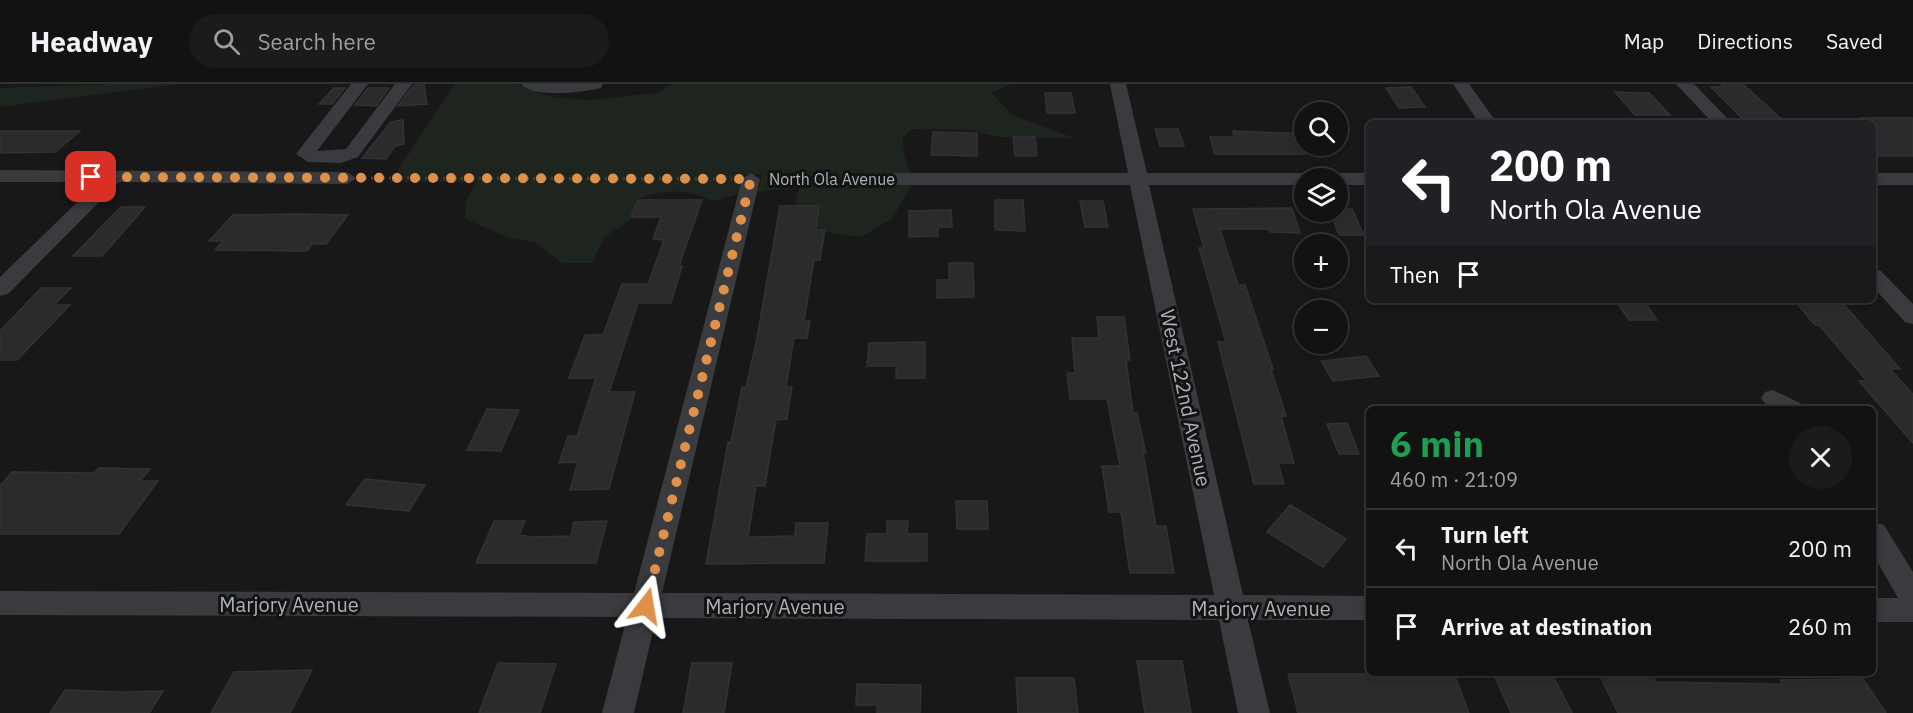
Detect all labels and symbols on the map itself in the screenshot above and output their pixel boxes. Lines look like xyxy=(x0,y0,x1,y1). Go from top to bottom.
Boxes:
pin xyxy=(65,151,116,202)
street label: North Ola Avenue xyxy=(769,169,895,189)
street label: West 122nd Avenue xyxy=(1154,307,1218,489)
position arrow xyxy=(614,574,678,638)
street label: Marjory Avenue xyxy=(219,591,359,618)
street label: Marjory Avenue xyxy=(705,593,845,620)
street label: Marjory Avenue xyxy=(1191,595,1331,622)

